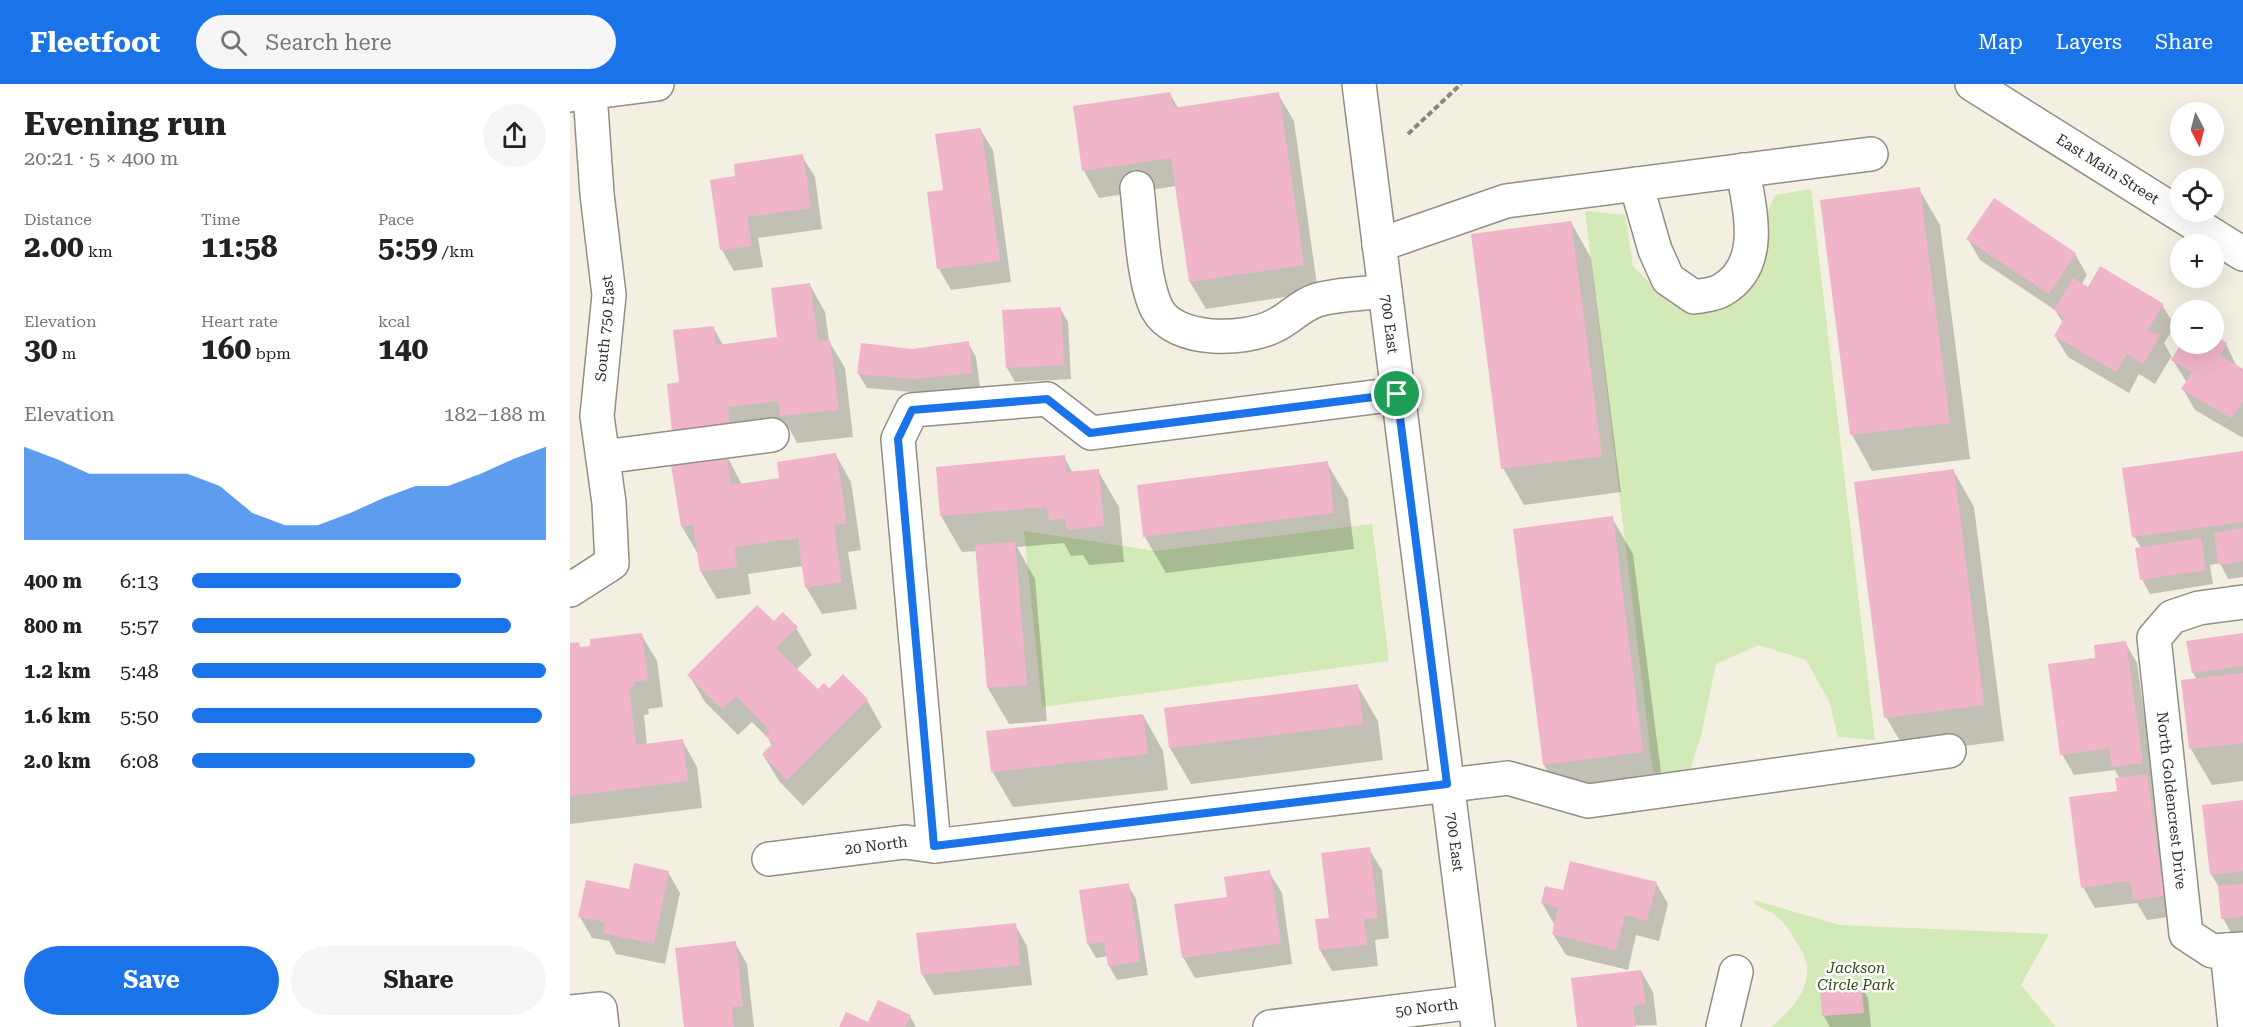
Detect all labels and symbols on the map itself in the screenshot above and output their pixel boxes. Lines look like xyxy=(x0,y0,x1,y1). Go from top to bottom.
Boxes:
north arrow xyxy=(2170,102,2224,156)
street label: East Main Street xyxy=(2053,130,2163,208)
street label: South 750 East xyxy=(591,274,618,382)
street label: 700 East xyxy=(1377,293,1402,355)
pin xyxy=(1371,368,1422,419)
street label: North Goldencrest Drive xyxy=(2153,711,2190,890)
street label: 700 East xyxy=(1442,811,1467,873)
street label: 20 North xyxy=(844,833,909,858)
park label: Jackson Circle Park xyxy=(1817,959,1896,994)
street label: 50 North xyxy=(1394,995,1460,1021)

